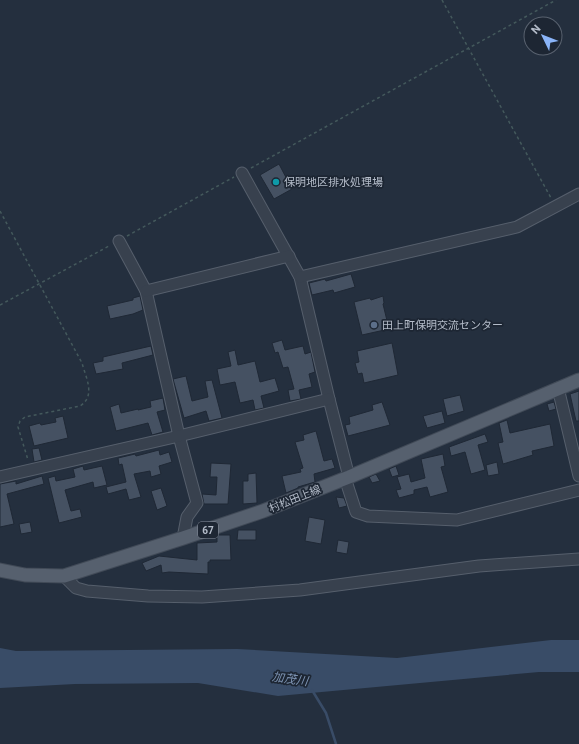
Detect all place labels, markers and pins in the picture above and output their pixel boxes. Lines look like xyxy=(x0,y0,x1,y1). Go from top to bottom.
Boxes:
place label: 保明地区排水処理場 xyxy=(284,176,383,189)
marker: 保明地区排水処理場 xyxy=(271,177,281,187)
place label: 田上町保明交流センター xyxy=(382,319,503,332)
marker: 田上町保明交流センター xyxy=(369,320,379,330)

